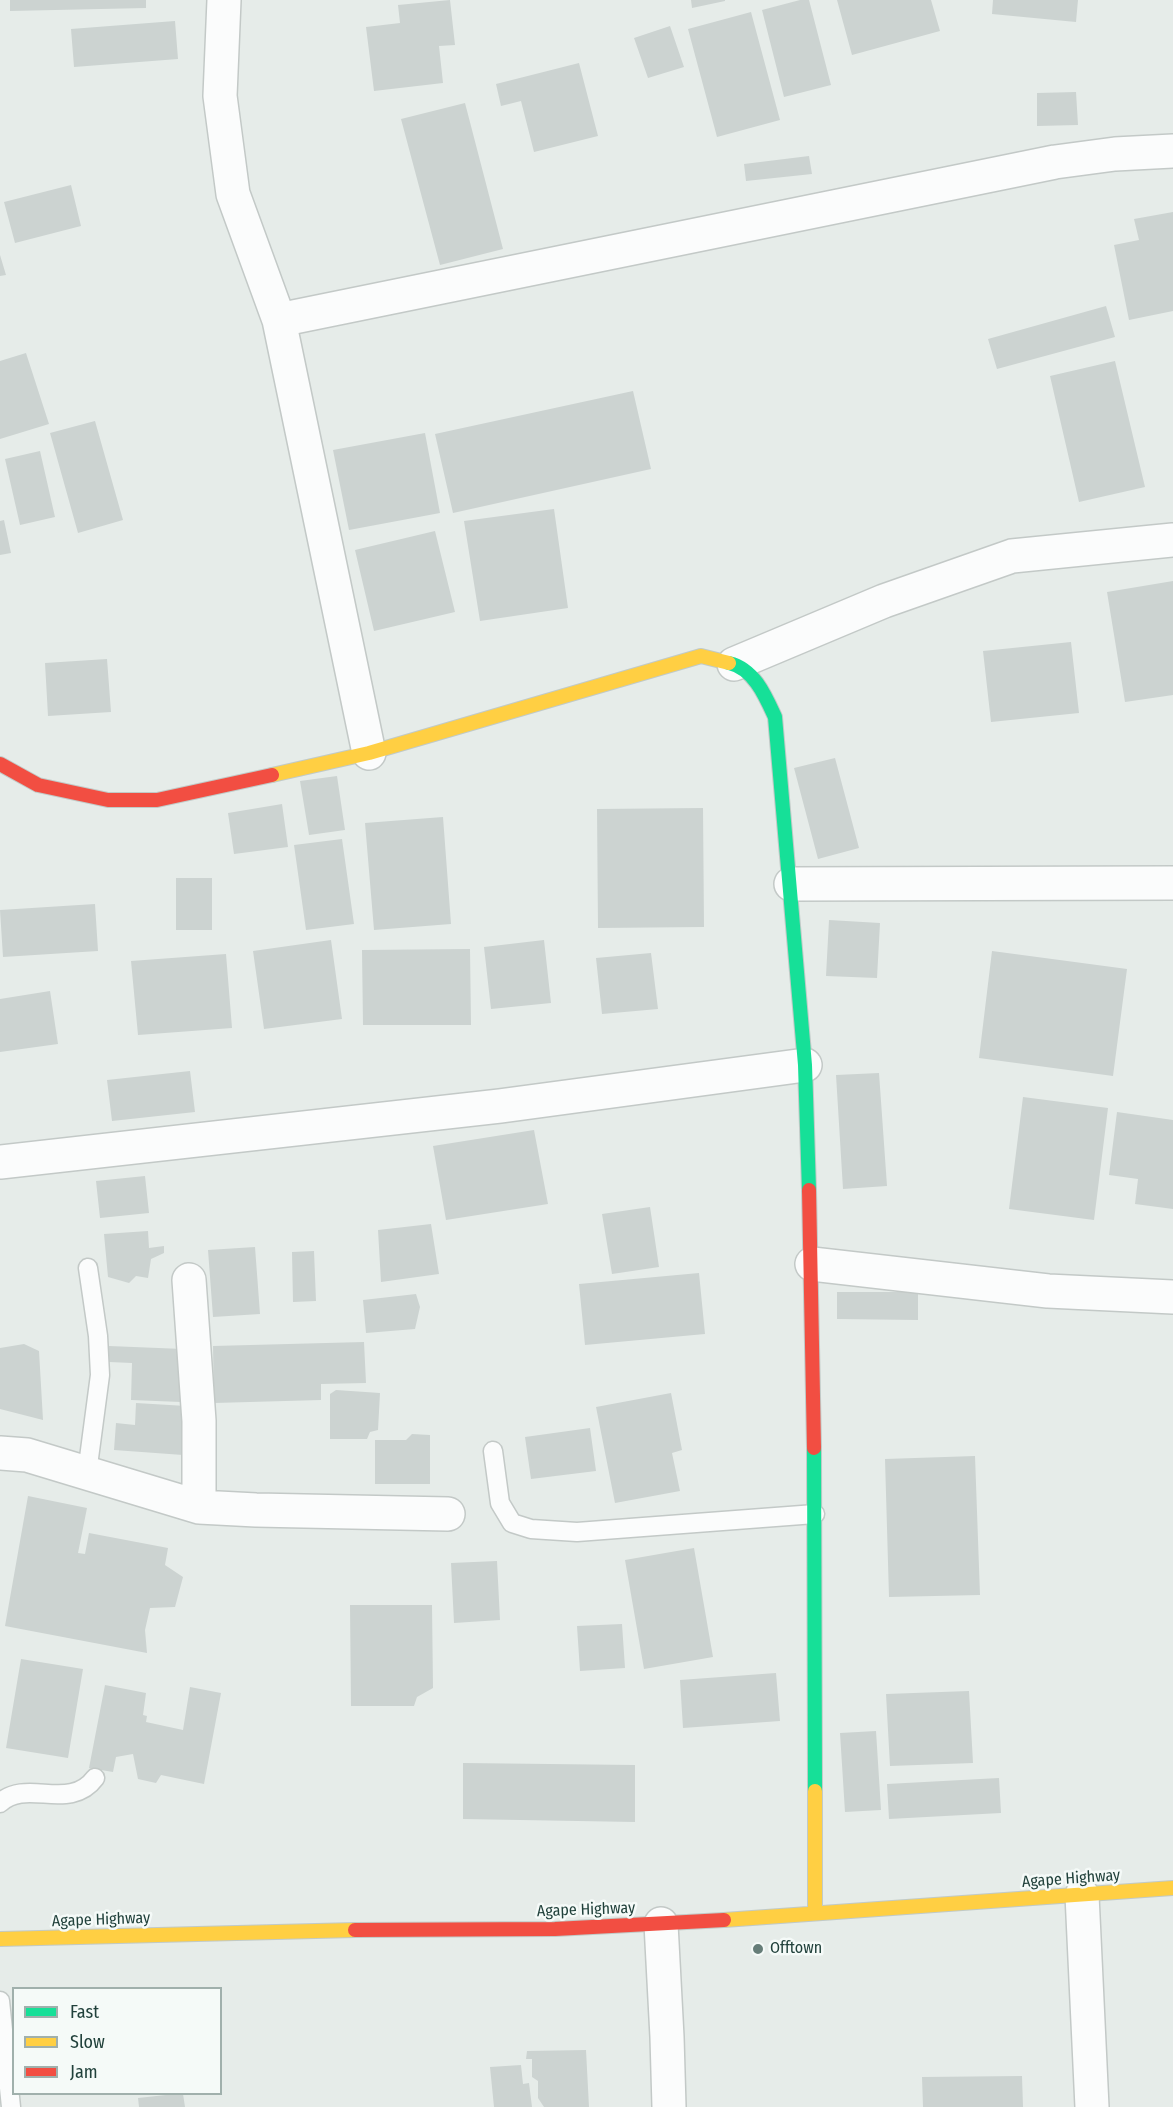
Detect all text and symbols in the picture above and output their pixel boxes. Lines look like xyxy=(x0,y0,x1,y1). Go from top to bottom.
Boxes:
street label: Agape Highway xyxy=(1021,1866,1121,1892)
street label: Agape Highway xyxy=(537,1899,635,1921)
street label: Agape Highway xyxy=(52,1909,150,1931)
place label: Offtown xyxy=(770,1939,822,1959)
marker: Offtown xyxy=(751,1942,765,1956)
legend xyxy=(12,1987,222,2095)
text: Fast xyxy=(70,2001,99,2023)
text: Slow xyxy=(70,2031,105,2053)
text: Jam xyxy=(70,2061,98,2083)

